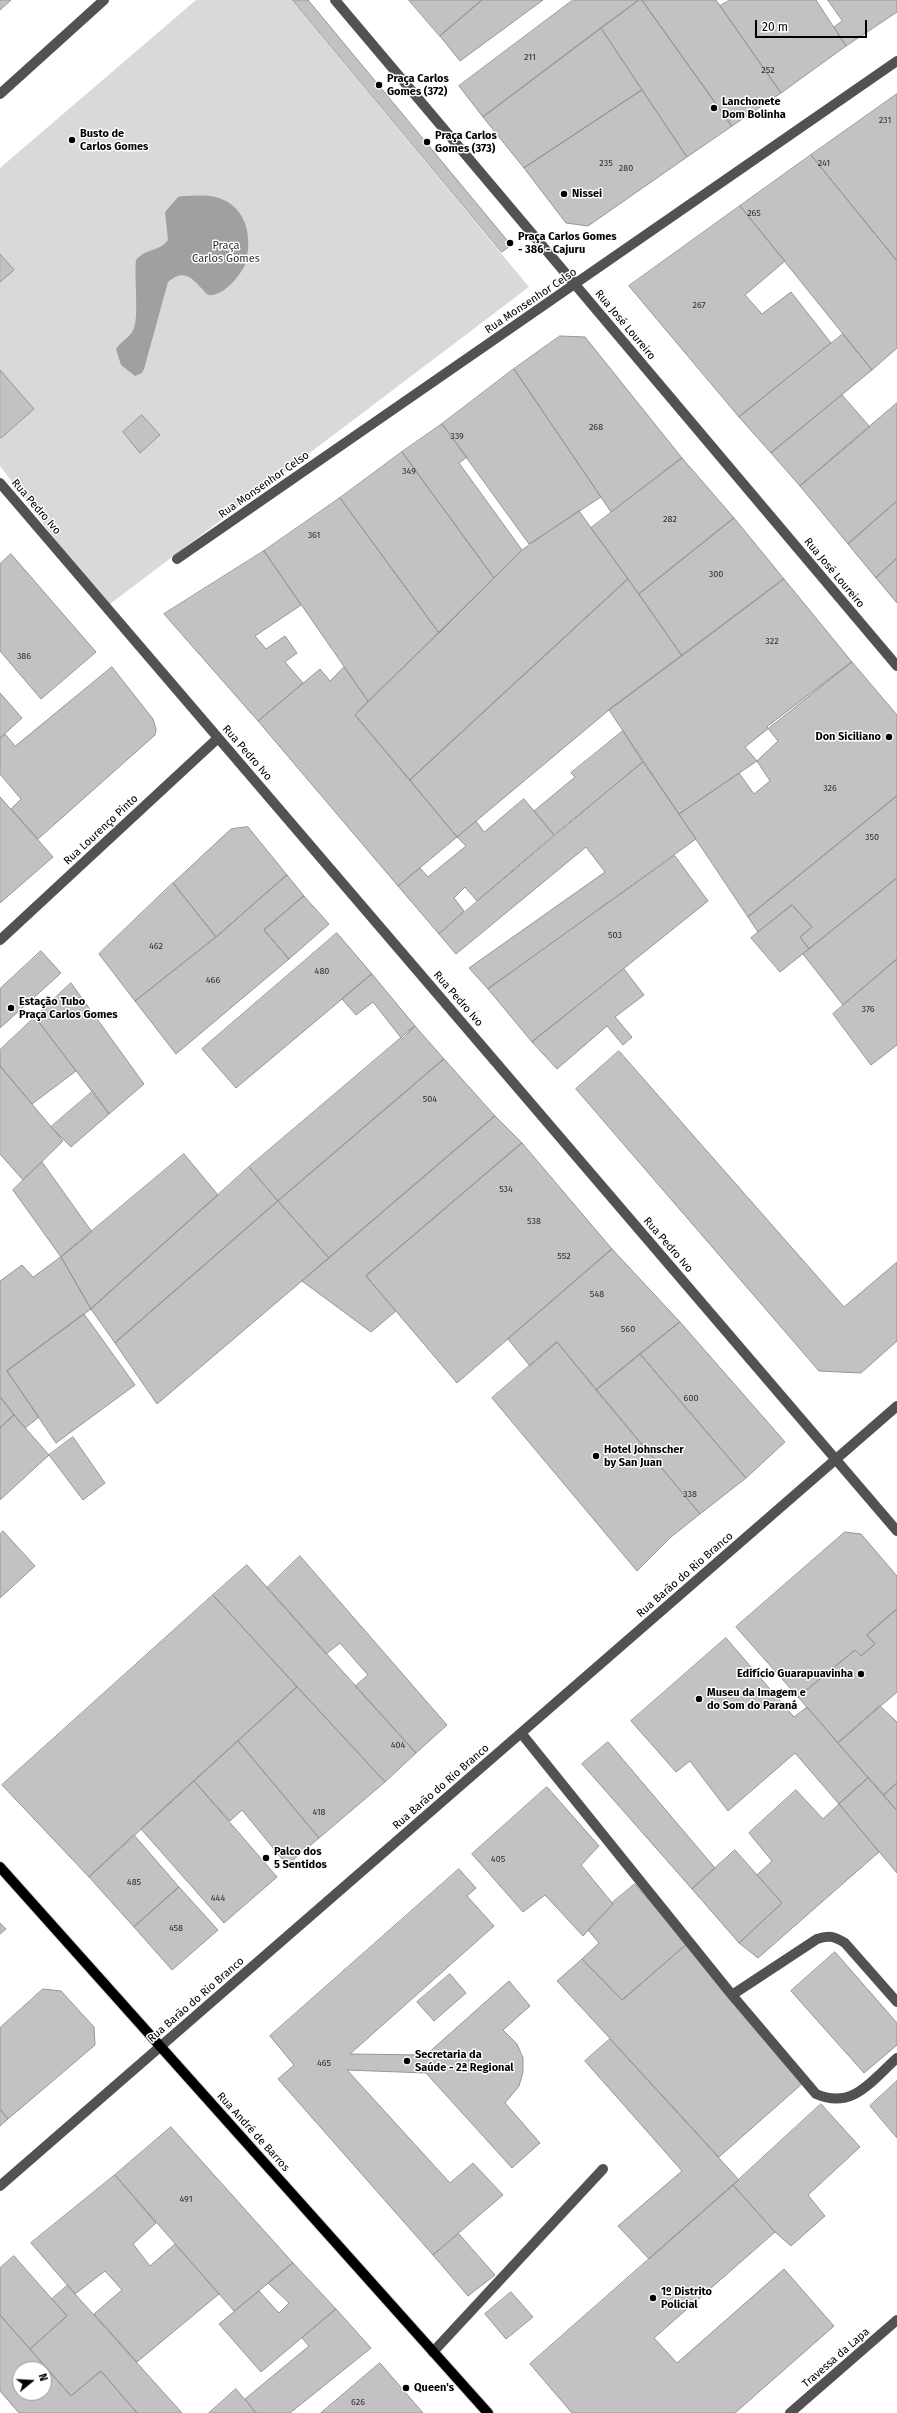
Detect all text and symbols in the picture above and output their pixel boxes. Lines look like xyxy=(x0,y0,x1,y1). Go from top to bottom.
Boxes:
scale bar xyxy=(757,12,869,38)
text: 20 m xyxy=(762,20,788,34)
house number: 211 xyxy=(524,52,536,62)
house number: 252 xyxy=(761,65,775,75)
place label: Praça Carlos Gomes (372) xyxy=(387,72,449,98)
marker: Praça Carlos Gomes (372) xyxy=(374,80,384,90)
place label: Lanchonete Dom Bolinha xyxy=(722,95,786,121)
marker: Lanchonete Dom Bolinha xyxy=(709,103,719,113)
house number: 231 xyxy=(879,115,891,125)
place label: Busto de Carlos Gomes xyxy=(80,127,148,153)
place label: Praça Carlos Gomes (373) xyxy=(435,129,497,155)
marker: Busto de Carlos Gomes xyxy=(67,135,77,145)
marker: Praça Carlos Gomes (373) xyxy=(422,137,432,147)
house number: 235 xyxy=(599,158,613,168)
house number: 241 xyxy=(818,158,830,168)
house number: 280 xyxy=(619,163,633,173)
place label: Nissei xyxy=(572,187,602,201)
marker: Nissei xyxy=(559,189,569,199)
house number: 265 xyxy=(747,208,761,218)
place label: Praça Carlos Gomes - 386 - Cajuru xyxy=(518,230,617,256)
marker: Praça Carlos Gomes - 386 - Cajuru xyxy=(505,238,515,248)
park label: Praça Carlos Gomes xyxy=(192,239,260,265)
street label: Rua Monsenhor Celso xyxy=(483,265,579,337)
street label: Rua José Loureiro xyxy=(592,287,658,363)
house number: 267 xyxy=(692,300,706,310)
house number: 268 xyxy=(589,422,603,432)
house number: 339 xyxy=(450,431,464,441)
street label: Rua Monsenhor Celso xyxy=(216,449,312,521)
house number: 349 xyxy=(402,466,416,476)
street label: Rua Pedro Ivo xyxy=(8,477,64,537)
house number: 282 xyxy=(663,514,677,524)
house number: 361 xyxy=(308,530,320,540)
street label: Rua José Loureiro xyxy=(801,535,867,611)
house number: 300 xyxy=(709,569,723,579)
house number: 322 xyxy=(765,636,779,646)
house number: 386 xyxy=(17,651,31,661)
street label: Rua Pedro Ivo xyxy=(219,723,275,783)
place label: Don Siciliano xyxy=(816,730,881,744)
marker: Don Siciliano xyxy=(884,732,894,742)
house number: 326 xyxy=(823,783,837,793)
street label: Rua Lourenço Pinto xyxy=(61,792,141,868)
house number: 350 xyxy=(865,832,879,842)
house number: 503 xyxy=(608,930,622,940)
house number: 462 xyxy=(149,941,163,951)
house number: 480 xyxy=(315,966,329,976)
street label: Rua Pedro Ivo xyxy=(430,969,486,1029)
house number: 466 xyxy=(206,975,220,985)
place label: Estação Tubo Praça Carlos Gomes xyxy=(19,995,118,1021)
marker: Estação Tubo Praça Carlos Gomes xyxy=(6,1003,16,1013)
house number: 376 xyxy=(861,1004,875,1014)
house number: 504 xyxy=(423,1094,437,1104)
house number: 534 xyxy=(499,1184,513,1194)
street label: Rua Pedro Ivo xyxy=(640,1215,696,1275)
house number: 538 xyxy=(527,1216,541,1226)
house number: 552 xyxy=(557,1251,571,1261)
house number: 548 xyxy=(590,1289,604,1299)
house number: 560 xyxy=(621,1324,635,1334)
house number: 600 xyxy=(684,1393,698,1403)
place label: Hotel Johnscher by San Juan xyxy=(604,1443,684,1469)
marker: Hotel Johnscher by San Juan xyxy=(591,1451,601,1461)
house number: 338 xyxy=(683,1489,697,1499)
street label: Rua Barão do Rio Branco xyxy=(634,1530,736,1620)
place label: Edifício Guarapuavinha xyxy=(737,1667,853,1681)
marker: Edifício Guarapuavinha xyxy=(856,1669,866,1679)
place label: Museu da Imagem e do Som do Paraná xyxy=(707,1686,806,1712)
marker: Museu da Imagem e do Som do Paraná xyxy=(694,1694,704,1704)
house number: 404 xyxy=(391,1740,405,1750)
street label: Rua Barão do Rio Branco xyxy=(390,1742,492,1832)
house number: 418 xyxy=(312,1807,326,1817)
place label: Palco dos 5 Sentidos xyxy=(274,1845,327,1871)
marker: Palco dos 5 Sentidos xyxy=(261,1853,271,1863)
house number: 405 xyxy=(491,1854,505,1864)
house number: 485 xyxy=(127,1877,141,1887)
house number: 444 xyxy=(211,1893,225,1903)
house number: 458 xyxy=(169,1923,183,1933)
street label: Rua Barão do Rio Branco xyxy=(145,1955,247,2045)
place label: Secretaria da Saúde - 2ª Regional xyxy=(415,2048,514,2074)
marker: Secretaria da Saúde - 2ª Regional xyxy=(402,2056,412,2066)
house number: 465 xyxy=(317,2058,331,2068)
street label: Rua André de Barros xyxy=(214,2090,292,2174)
house number: 491 xyxy=(179,2194,193,2204)
place label: 1º Distrito Policial xyxy=(661,2285,712,2311)
marker: 1º Distrito Policial xyxy=(648,2293,658,2303)
street label: Travessa da Lapa xyxy=(800,2325,872,2391)
north arrow xyxy=(12,2361,52,2401)
text: N xyxy=(36,2372,50,2383)
place label: Queen's xyxy=(414,2381,454,2395)
marker: Queen's xyxy=(401,2383,411,2393)
house number: 626 xyxy=(351,2397,365,2407)

